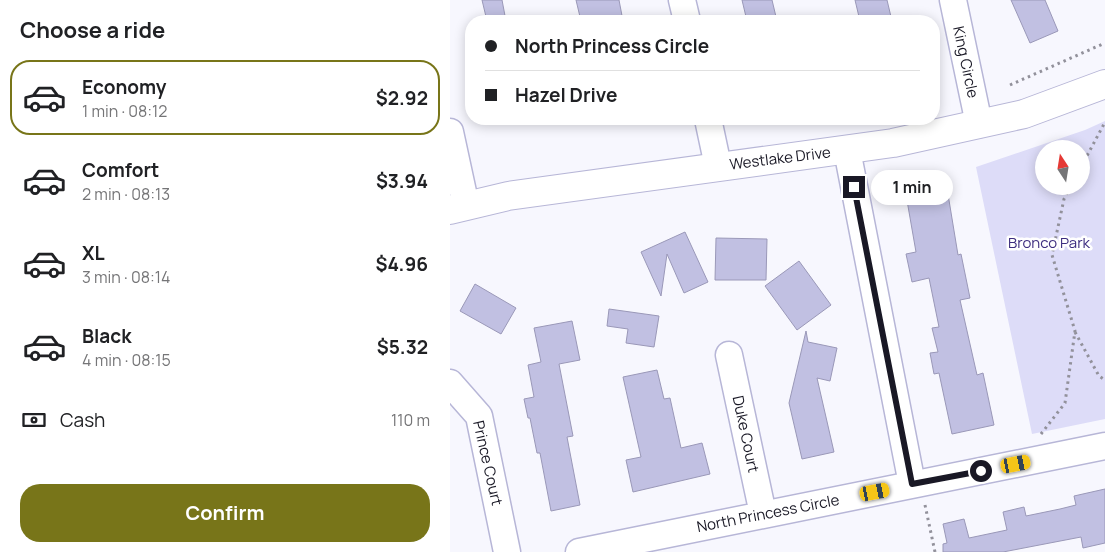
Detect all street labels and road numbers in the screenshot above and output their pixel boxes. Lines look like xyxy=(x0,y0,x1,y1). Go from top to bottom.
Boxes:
street label: King Circle xyxy=(948,24,984,100)
street label: Westlake Drive xyxy=(728,141,832,175)
street label: Duke Court xyxy=(728,394,764,474)
street label: Prince Court xyxy=(468,418,508,508)
street label: North Princess Circle xyxy=(695,489,841,537)

